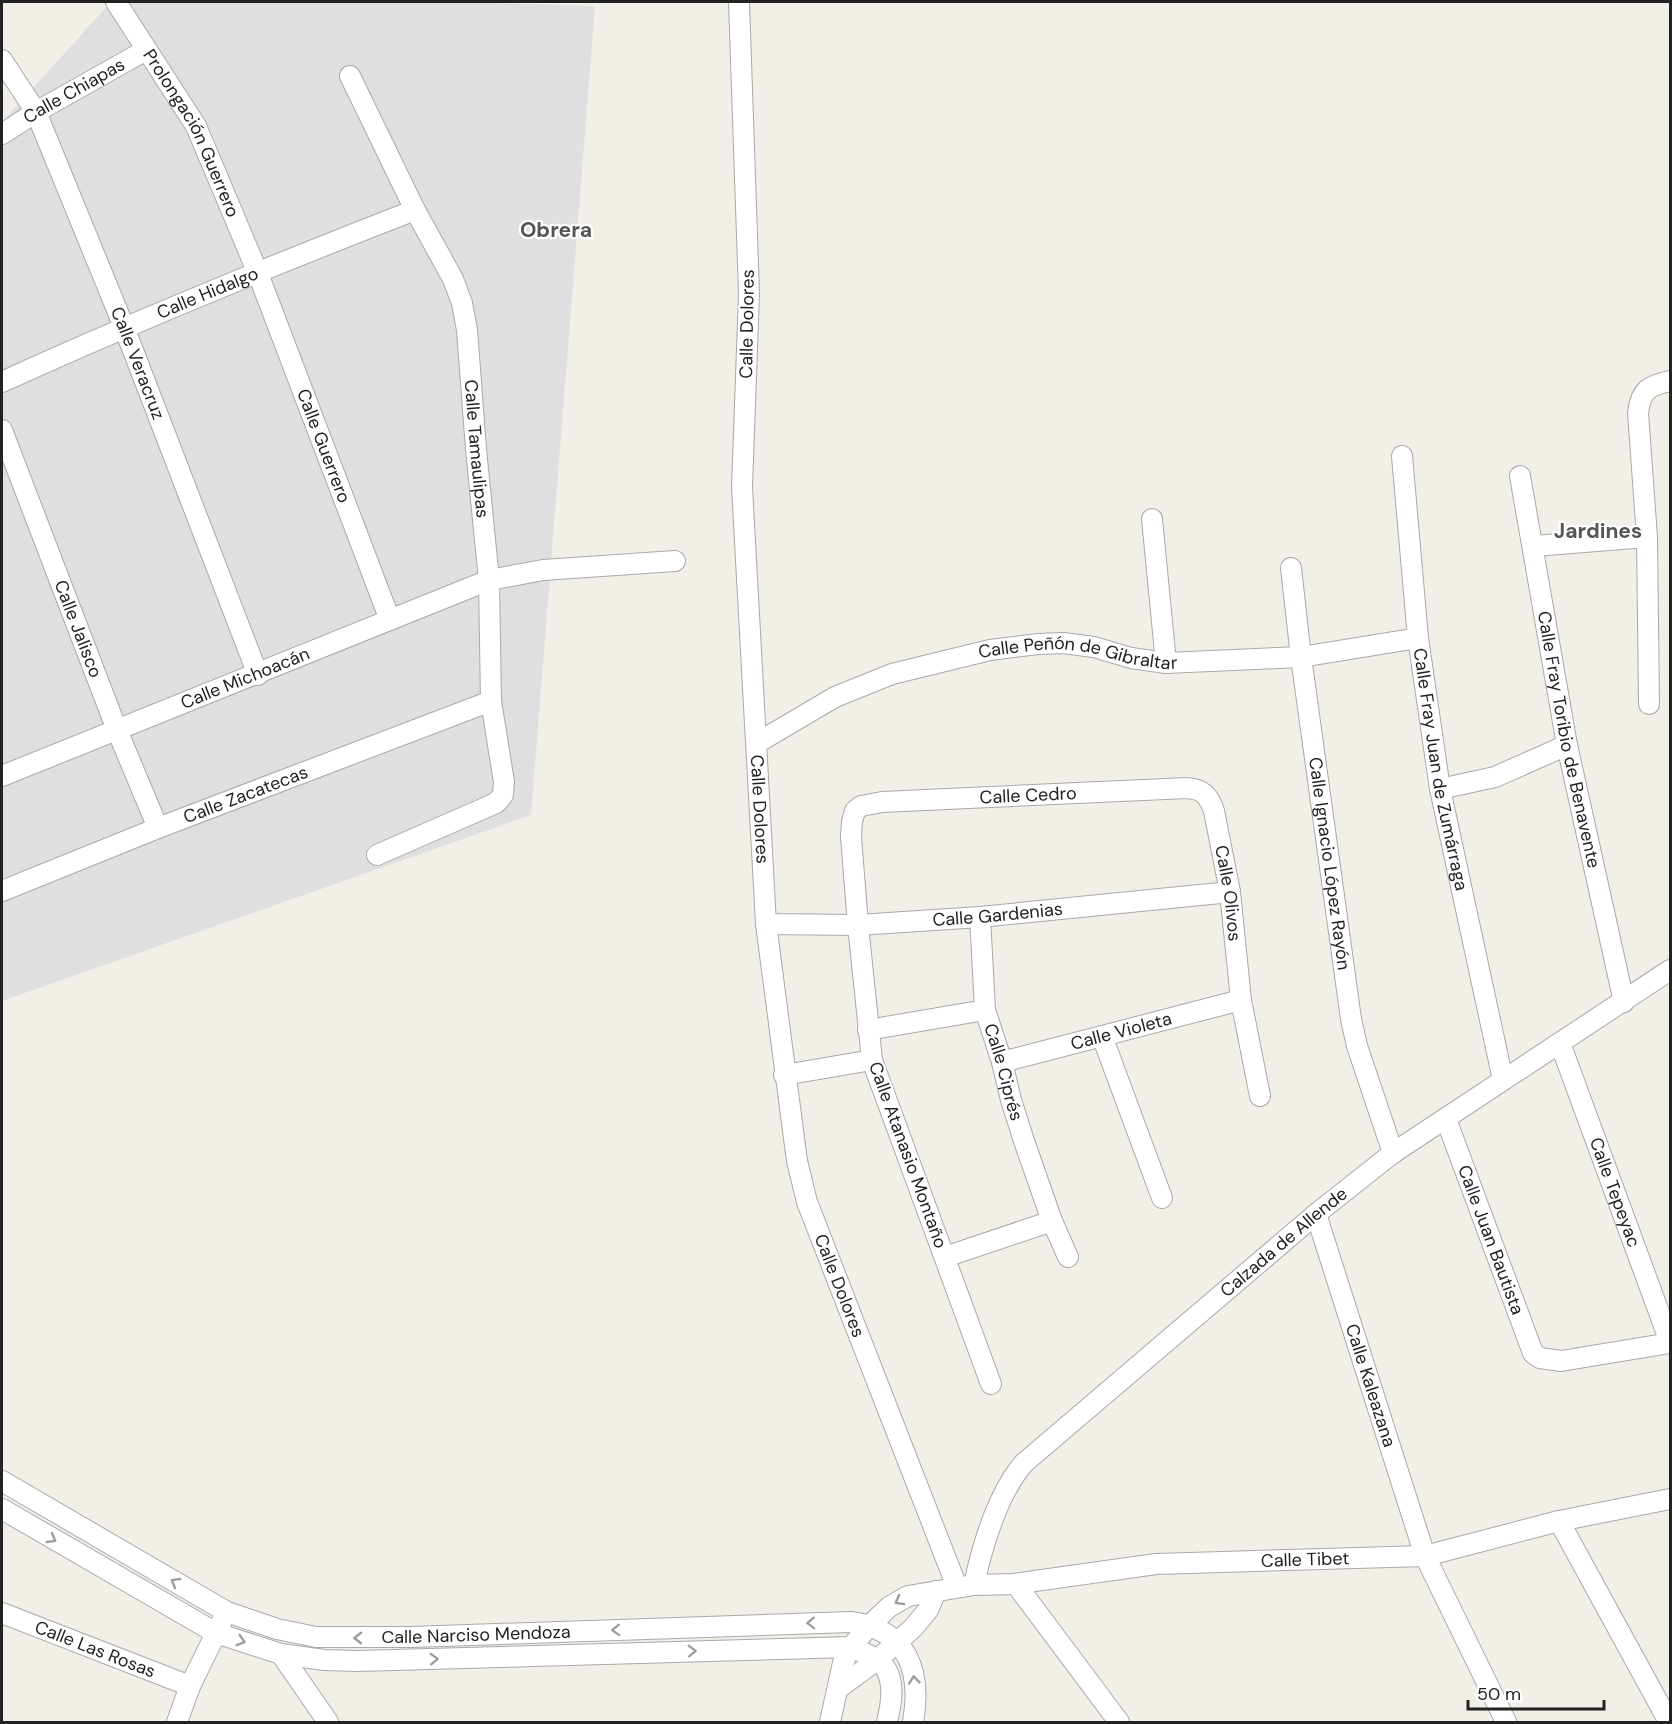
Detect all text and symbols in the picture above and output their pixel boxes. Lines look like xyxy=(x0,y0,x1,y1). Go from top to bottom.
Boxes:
street label: Prolongación Guerrero xyxy=(138,45,245,221)
street label: Calle Chiapas xyxy=(18,52,129,129)
district label: Obrera xyxy=(520,216,592,244)
street label: Calle Hidalgo xyxy=(153,261,262,325)
street label: Calle Dolores xyxy=(734,269,760,379)
street label: Calle Veracruz xyxy=(105,303,170,423)
street label: Calle Tamaulipas xyxy=(459,379,495,519)
street label: Calle Guerrero xyxy=(291,385,356,506)
district label: Jardines xyxy=(1554,517,1642,545)
street label: Calle Jalisco xyxy=(49,577,108,681)
street label: Calle Fray Toribio de Benavente xyxy=(1532,609,1606,870)
street label: Calle Peñón de Gibraltar xyxy=(976,631,1178,676)
street label: Calle Michoacán xyxy=(177,642,313,715)
street label: Calle Fray Juan de Zumárraga xyxy=(1408,646,1474,893)
street label: Calle Dolores xyxy=(745,754,775,864)
street label: Calle Ignacio López Rayón xyxy=(1303,755,1356,972)
street label: Calle Zacatecas xyxy=(180,760,311,829)
street label: Calle Cedro xyxy=(979,781,1077,810)
street label: Calle Olivos xyxy=(1209,843,1247,942)
street label: Calle Gardenias xyxy=(932,897,1064,932)
street label: Calle Violeta xyxy=(1068,1006,1174,1056)
street label: Calle Ciprés xyxy=(978,1020,1029,1124)
street label: Calle Atanasio Montaño xyxy=(863,1058,953,1252)
street label: Calle Tepeyac xyxy=(1584,1134,1646,1250)
street label: Calle Juan Bautista xyxy=(1452,1162,1530,1318)
street label: Calzada de Allende xyxy=(1215,1182,1352,1303)
street label: Calle Dolores xyxy=(809,1230,871,1341)
street label: Calle Kaleazana xyxy=(1340,1321,1402,1450)
one-way arrow xyxy=(46,1531,56,1543)
street label: Calle Tibet xyxy=(1261,1546,1350,1573)
one-way arrow xyxy=(171,1578,181,1589)
one-way arrow xyxy=(895,1594,906,1605)
street label: Calle Las Rosas xyxy=(31,1615,159,1683)
one-way arrow xyxy=(807,1617,816,1630)
street label: Calle Narciso Mendoza xyxy=(381,1620,571,1649)
one-way arrow xyxy=(612,1623,621,1636)
one-way arrow xyxy=(354,1632,363,1644)
one-way arrow xyxy=(235,1634,246,1647)
one-way arrow xyxy=(687,1644,696,1657)
one-way arrow xyxy=(429,1652,438,1665)
scale bar xyxy=(1468,1673,1604,1711)
one-way arrow xyxy=(908,1675,921,1684)
text: 50 m xyxy=(1477,1682,1521,1706)

